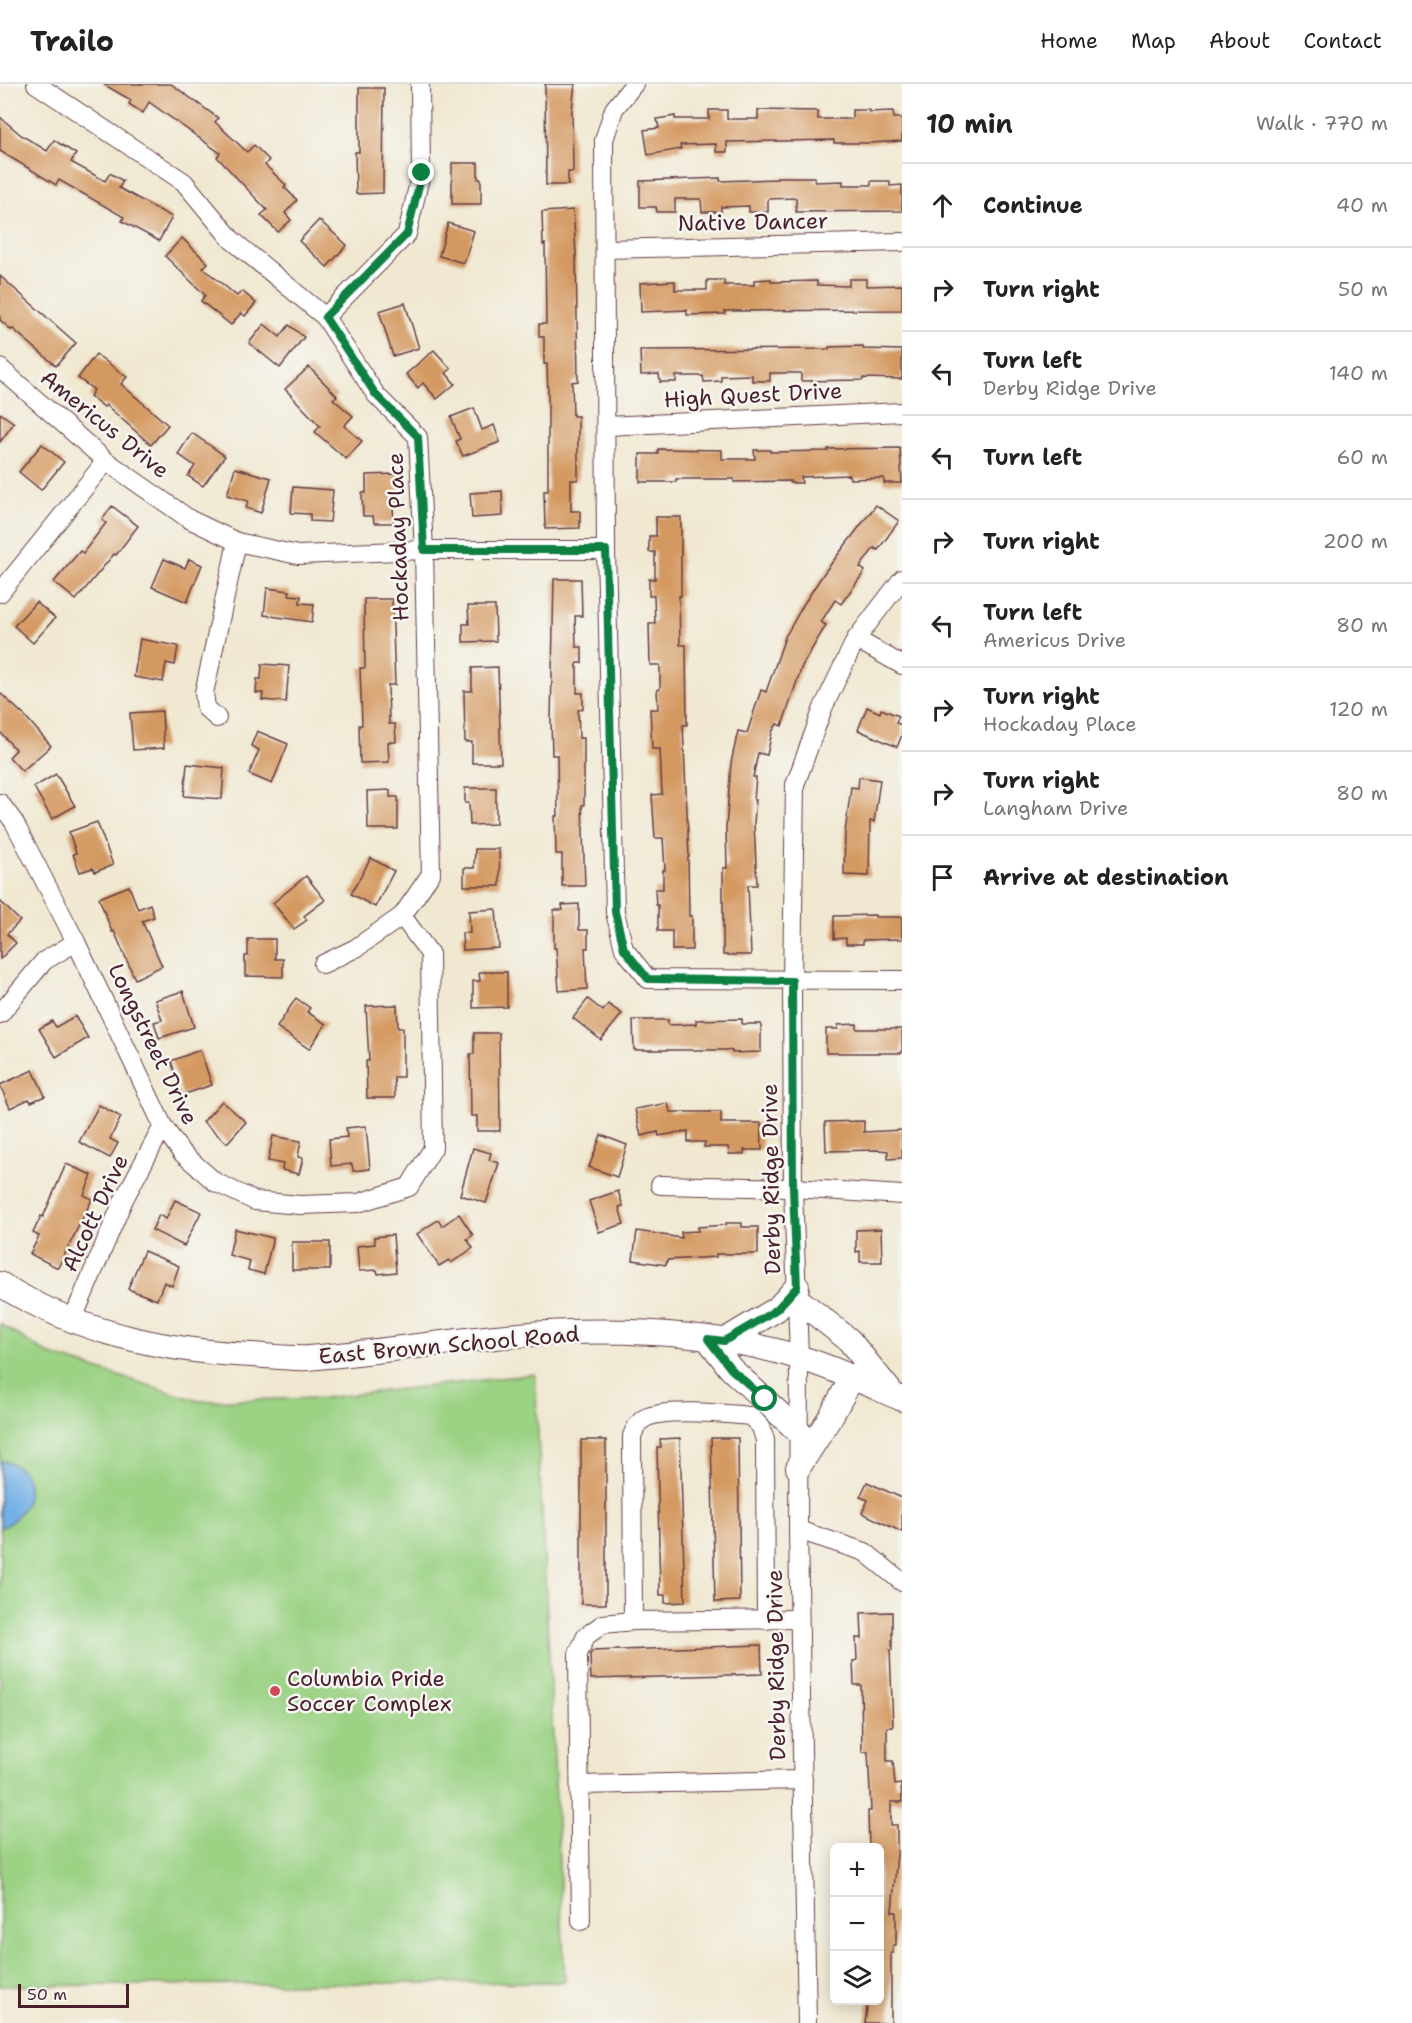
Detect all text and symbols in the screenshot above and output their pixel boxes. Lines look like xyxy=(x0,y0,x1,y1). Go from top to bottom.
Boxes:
text: Trailo xyxy=(30,22,114,60)
text: Home xyxy=(1040,27,1098,55)
text: Map xyxy=(1131,27,1176,55)
text: About xyxy=(1209,27,1270,55)
text: Contact xyxy=(1303,27,1382,55)
text: 10 min xyxy=(926,106,1013,141)
text: Walk · 770 m xyxy=(1256,110,1388,136)
route end xyxy=(408,159,434,185)
icon: ahead xyxy=(926,189,959,222)
text: Continue xyxy=(983,191,1083,220)
text: 40 m xyxy=(1336,192,1388,218)
street label: Native Dancer xyxy=(677,206,829,238)
icon: right xyxy=(926,273,959,306)
text: Turn right xyxy=(983,275,1100,304)
text: 50 m xyxy=(1338,276,1388,302)
text: Turn left xyxy=(983,346,1082,375)
icon: left xyxy=(926,357,959,390)
text: 140 m xyxy=(1329,360,1388,386)
street label: Americus Drive xyxy=(35,363,175,485)
text: Derby Ridge Drive xyxy=(983,375,1157,401)
street label: High Quest Drive xyxy=(663,376,843,414)
icon: left xyxy=(926,441,959,474)
text: Turn left xyxy=(983,443,1082,472)
text: 60 m xyxy=(1336,444,1388,470)
street label: Hockaday Place xyxy=(381,452,415,622)
icon: right xyxy=(926,525,959,558)
text: Turn right xyxy=(983,527,1100,556)
text: 200 m xyxy=(1323,528,1388,554)
text: Turn left xyxy=(983,598,1082,627)
icon: left xyxy=(926,609,959,642)
text: 80 m xyxy=(1336,612,1388,638)
text: Americus Drive xyxy=(983,627,1126,653)
text: Turn right xyxy=(983,682,1100,711)
icon: right xyxy=(926,693,959,726)
text: 120 m xyxy=(1329,696,1388,722)
text: Hockaday Place xyxy=(983,711,1137,737)
text: Turn right xyxy=(983,766,1100,795)
icon: right xyxy=(926,777,959,810)
text: 80 m xyxy=(1336,780,1388,806)
text: Langham Drive xyxy=(983,795,1128,821)
icon: arrive xyxy=(926,861,959,894)
text: Arrive at destination xyxy=(983,863,1229,892)
street label: Longstreet Drive xyxy=(101,959,205,1129)
street label: Derby Ridge Drive xyxy=(755,1083,787,1275)
street label: Alcott Drive xyxy=(55,1150,135,1276)
street label: East Brown School Road xyxy=(317,1319,581,1371)
route start xyxy=(751,1385,777,1411)
street label: Derby Ridge Drive xyxy=(760,1569,792,1761)
place label: Columbia Pride Soccer Complex xyxy=(287,1664,451,1718)
marker: Columbia Pride Soccer Complex xyxy=(268,1684,282,1698)
map controls xyxy=(830,1843,884,2005)
button: + xyxy=(830,1843,884,1897)
button: − xyxy=(830,1897,884,1951)
button: layers xyxy=(830,1951,884,2005)
scale bar xyxy=(18,1981,129,2008)
text: 50 m xyxy=(27,1984,67,2005)

